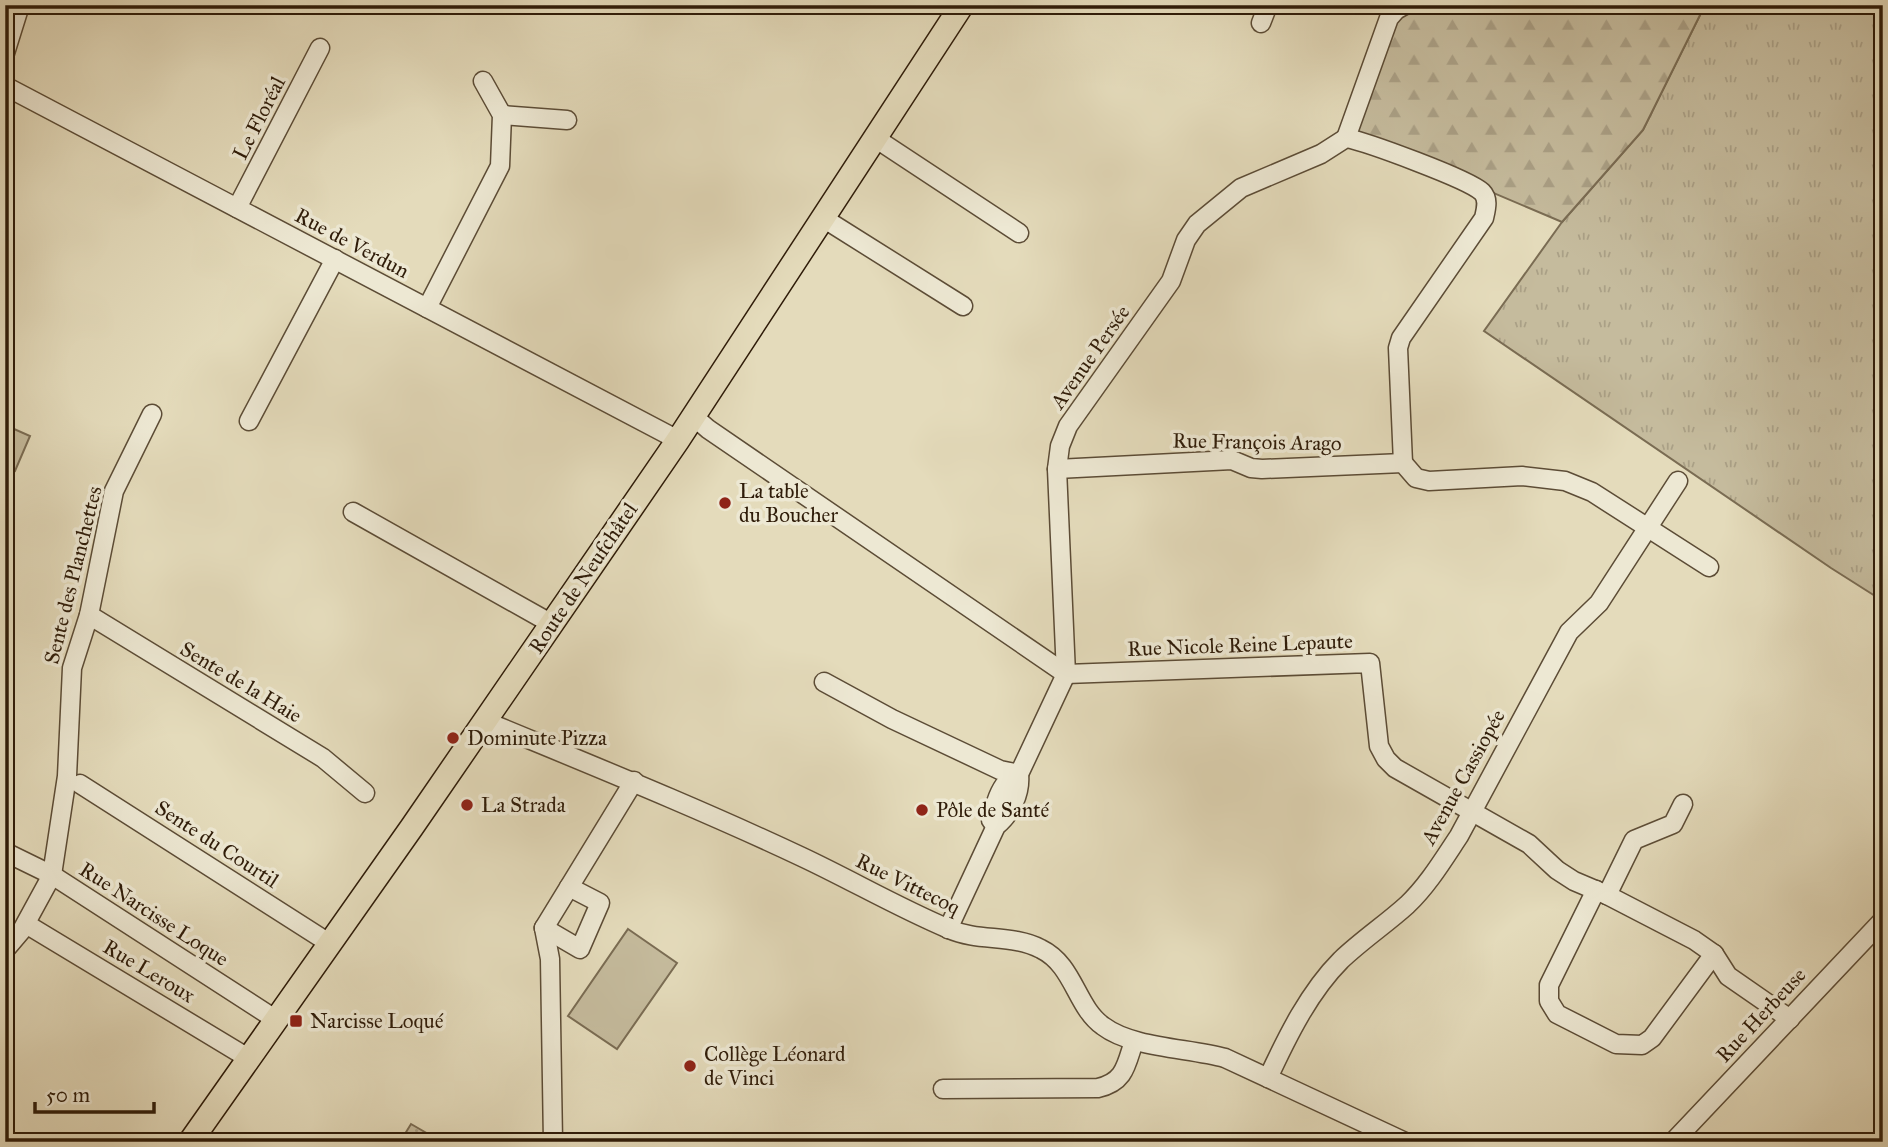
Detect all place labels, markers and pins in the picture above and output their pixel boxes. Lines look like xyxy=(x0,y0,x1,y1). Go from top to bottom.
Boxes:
place label: La table du Boucher xyxy=(739,478,838,528)
marker: La table du Boucher xyxy=(717,495,733,511)
place label: Dominute Pizza xyxy=(467,725,607,751)
marker: Dominute Pizza xyxy=(445,730,461,746)
place label: La Strada xyxy=(481,792,566,818)
marker: La Strada xyxy=(459,797,475,813)
place label: Pôle de Santé xyxy=(936,797,1050,823)
marker: Pôle de Santé xyxy=(914,802,930,818)
place label: Narcisse Loqué xyxy=(310,1008,444,1034)
marker: Narcisse Loqué xyxy=(288,1013,304,1029)
place label: Collège Léonard de Vinci xyxy=(704,1041,846,1091)
marker: Collège Léonard de Vinci xyxy=(682,1058,698,1074)

